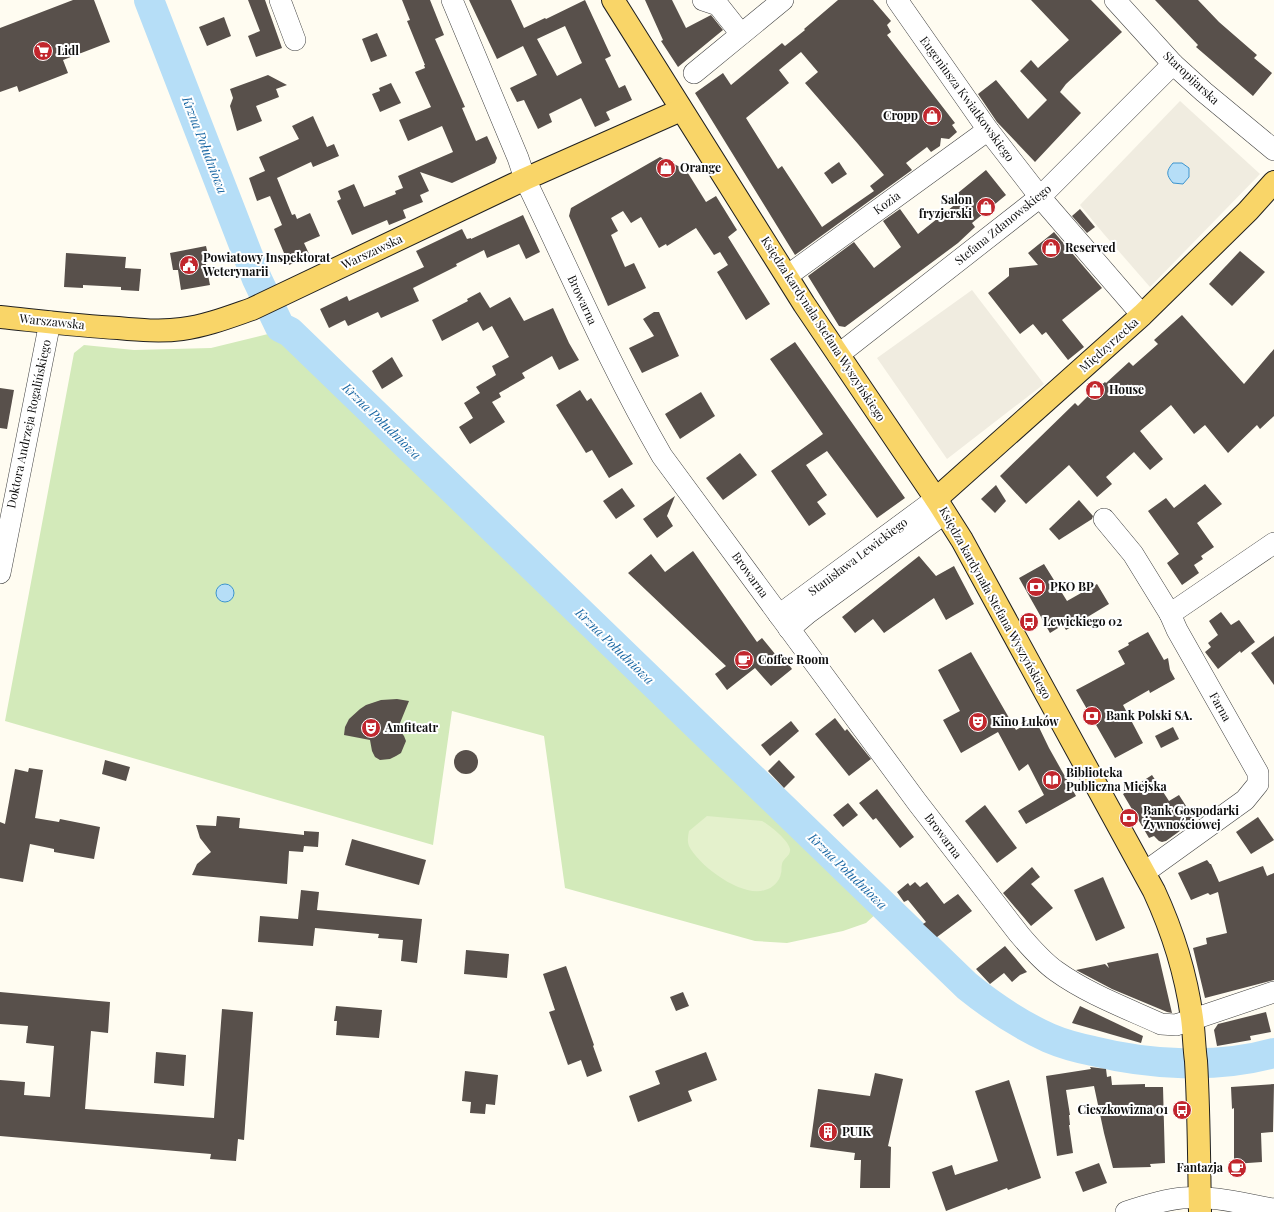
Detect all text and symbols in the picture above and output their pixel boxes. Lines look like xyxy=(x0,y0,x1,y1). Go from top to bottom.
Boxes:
street label: Eugeniusza Kwiatkowskiego xyxy=(917,33,1019,165)
supermarket icon: Lidl xyxy=(32,40,54,62)
place label: Lidl xyxy=(57,42,79,58)
street label: Staropijarska xyxy=(1160,47,1223,107)
water label: Krzna Południowa xyxy=(179,93,232,196)
shop icon: Cropp xyxy=(921,105,943,127)
place label: Cropp xyxy=(883,107,918,123)
shop icon: Orange xyxy=(655,157,677,179)
place label: Orange xyxy=(680,159,721,175)
street label: Stefana Zdanowskiego xyxy=(951,180,1054,268)
street label: Kozia xyxy=(870,187,903,217)
place label: Salon fryzjerski xyxy=(919,191,973,221)
shop icon: Salon fryzjerski xyxy=(975,196,997,218)
street label: Warszawska xyxy=(338,230,405,273)
street label: Księdza kardynała Stefana Wyszyńskiego xyxy=(758,233,890,424)
shop icon: Reserved xyxy=(1040,237,1062,259)
place label: Reserved xyxy=(1065,239,1116,255)
place label: Powiatowy Inspektorat Weterynarii xyxy=(202,249,331,279)
public building icon: Powiatowy Inspektorat Weterynarii xyxy=(178,254,200,276)
street label: Browarna xyxy=(565,272,601,327)
street label: Warszawska xyxy=(18,310,86,332)
street label: Międzyrzecka xyxy=(1075,313,1141,375)
street label: Doktora Andrzeja Rogalińskiego xyxy=(2,338,54,510)
water label: Krzna Południowa xyxy=(339,378,425,463)
shop icon: House xyxy=(1084,379,1106,401)
place label: House xyxy=(1109,381,1144,397)
street label: Księdza kardynała Stefana Wyszyńskiego xyxy=(936,504,1056,702)
street label: Stanisława Lewickiego xyxy=(804,513,911,599)
street label: Browarna xyxy=(729,548,773,600)
bank icon: PKO BP xyxy=(1025,576,1047,598)
place label: PKO BP xyxy=(1050,578,1094,594)
water label: Krzna Południowa xyxy=(572,603,658,688)
bus stop icon: Lewickiego 02 xyxy=(1018,611,1040,633)
place label: Lewickiego 02 xyxy=(1043,613,1122,629)
cafe icon: Coffee Room xyxy=(733,649,755,671)
place label: Coffee Room xyxy=(758,651,829,667)
street label: Farna xyxy=(1206,689,1235,724)
bank icon: Bank Polski SA. xyxy=(1081,705,1103,727)
place label: Bank Polski SA. xyxy=(1106,707,1193,723)
theatre icon: Kino Łuków xyxy=(967,711,989,733)
place label: Kino Łuków xyxy=(992,713,1059,729)
theatre icon: Amfiteatr xyxy=(360,717,382,739)
place label: Amfiteatr xyxy=(384,719,438,735)
place label: Biblioteka Publiczna Miejska xyxy=(1066,764,1167,794)
library icon: Biblioteka Publiczna Miejska xyxy=(1041,769,1063,791)
place label: Bank Gospodarki Żywnościowej xyxy=(1143,802,1239,832)
bank icon: Bank Gospodarki Żywnościowej xyxy=(1118,807,1140,829)
street label: Browarna xyxy=(922,810,966,861)
water label: Krzna Południowa xyxy=(805,828,891,913)
bus stop icon: Cieszkowizna 01 xyxy=(1171,1099,1193,1121)
place label: Cieszkowizna 01 xyxy=(1078,1101,1168,1117)
building icon: PUIK xyxy=(817,1121,839,1143)
place label: PUIK xyxy=(842,1123,871,1139)
cafe icon: Fantazja xyxy=(1226,1157,1248,1179)
place label: Fantazja xyxy=(1177,1159,1224,1175)

